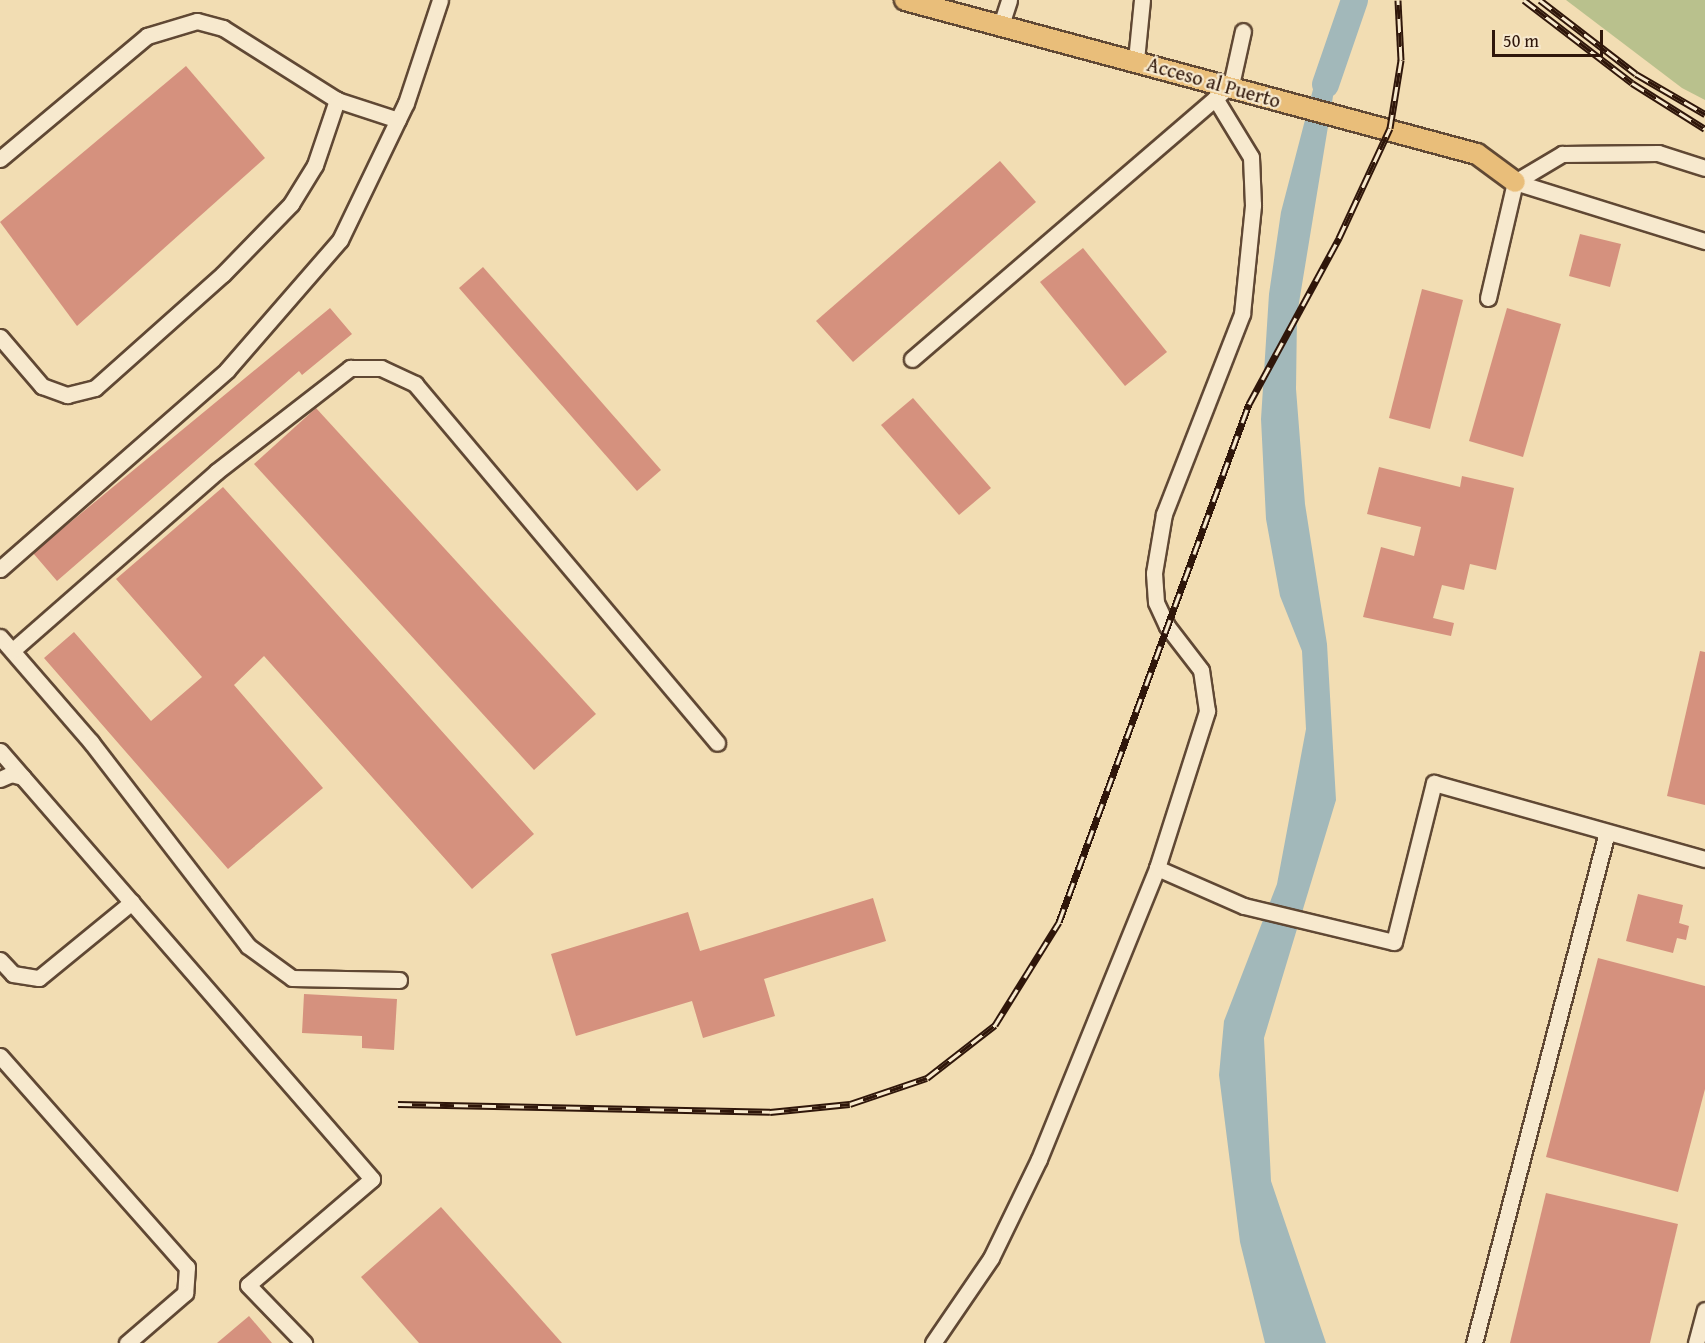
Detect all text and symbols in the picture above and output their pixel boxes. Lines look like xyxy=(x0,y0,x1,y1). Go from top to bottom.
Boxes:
scale bar xyxy=(1495,18,1606,56)
text: 50 m xyxy=(1503,27,1539,54)
street label: Acceso al Puerto xyxy=(1144,51,1284,113)

